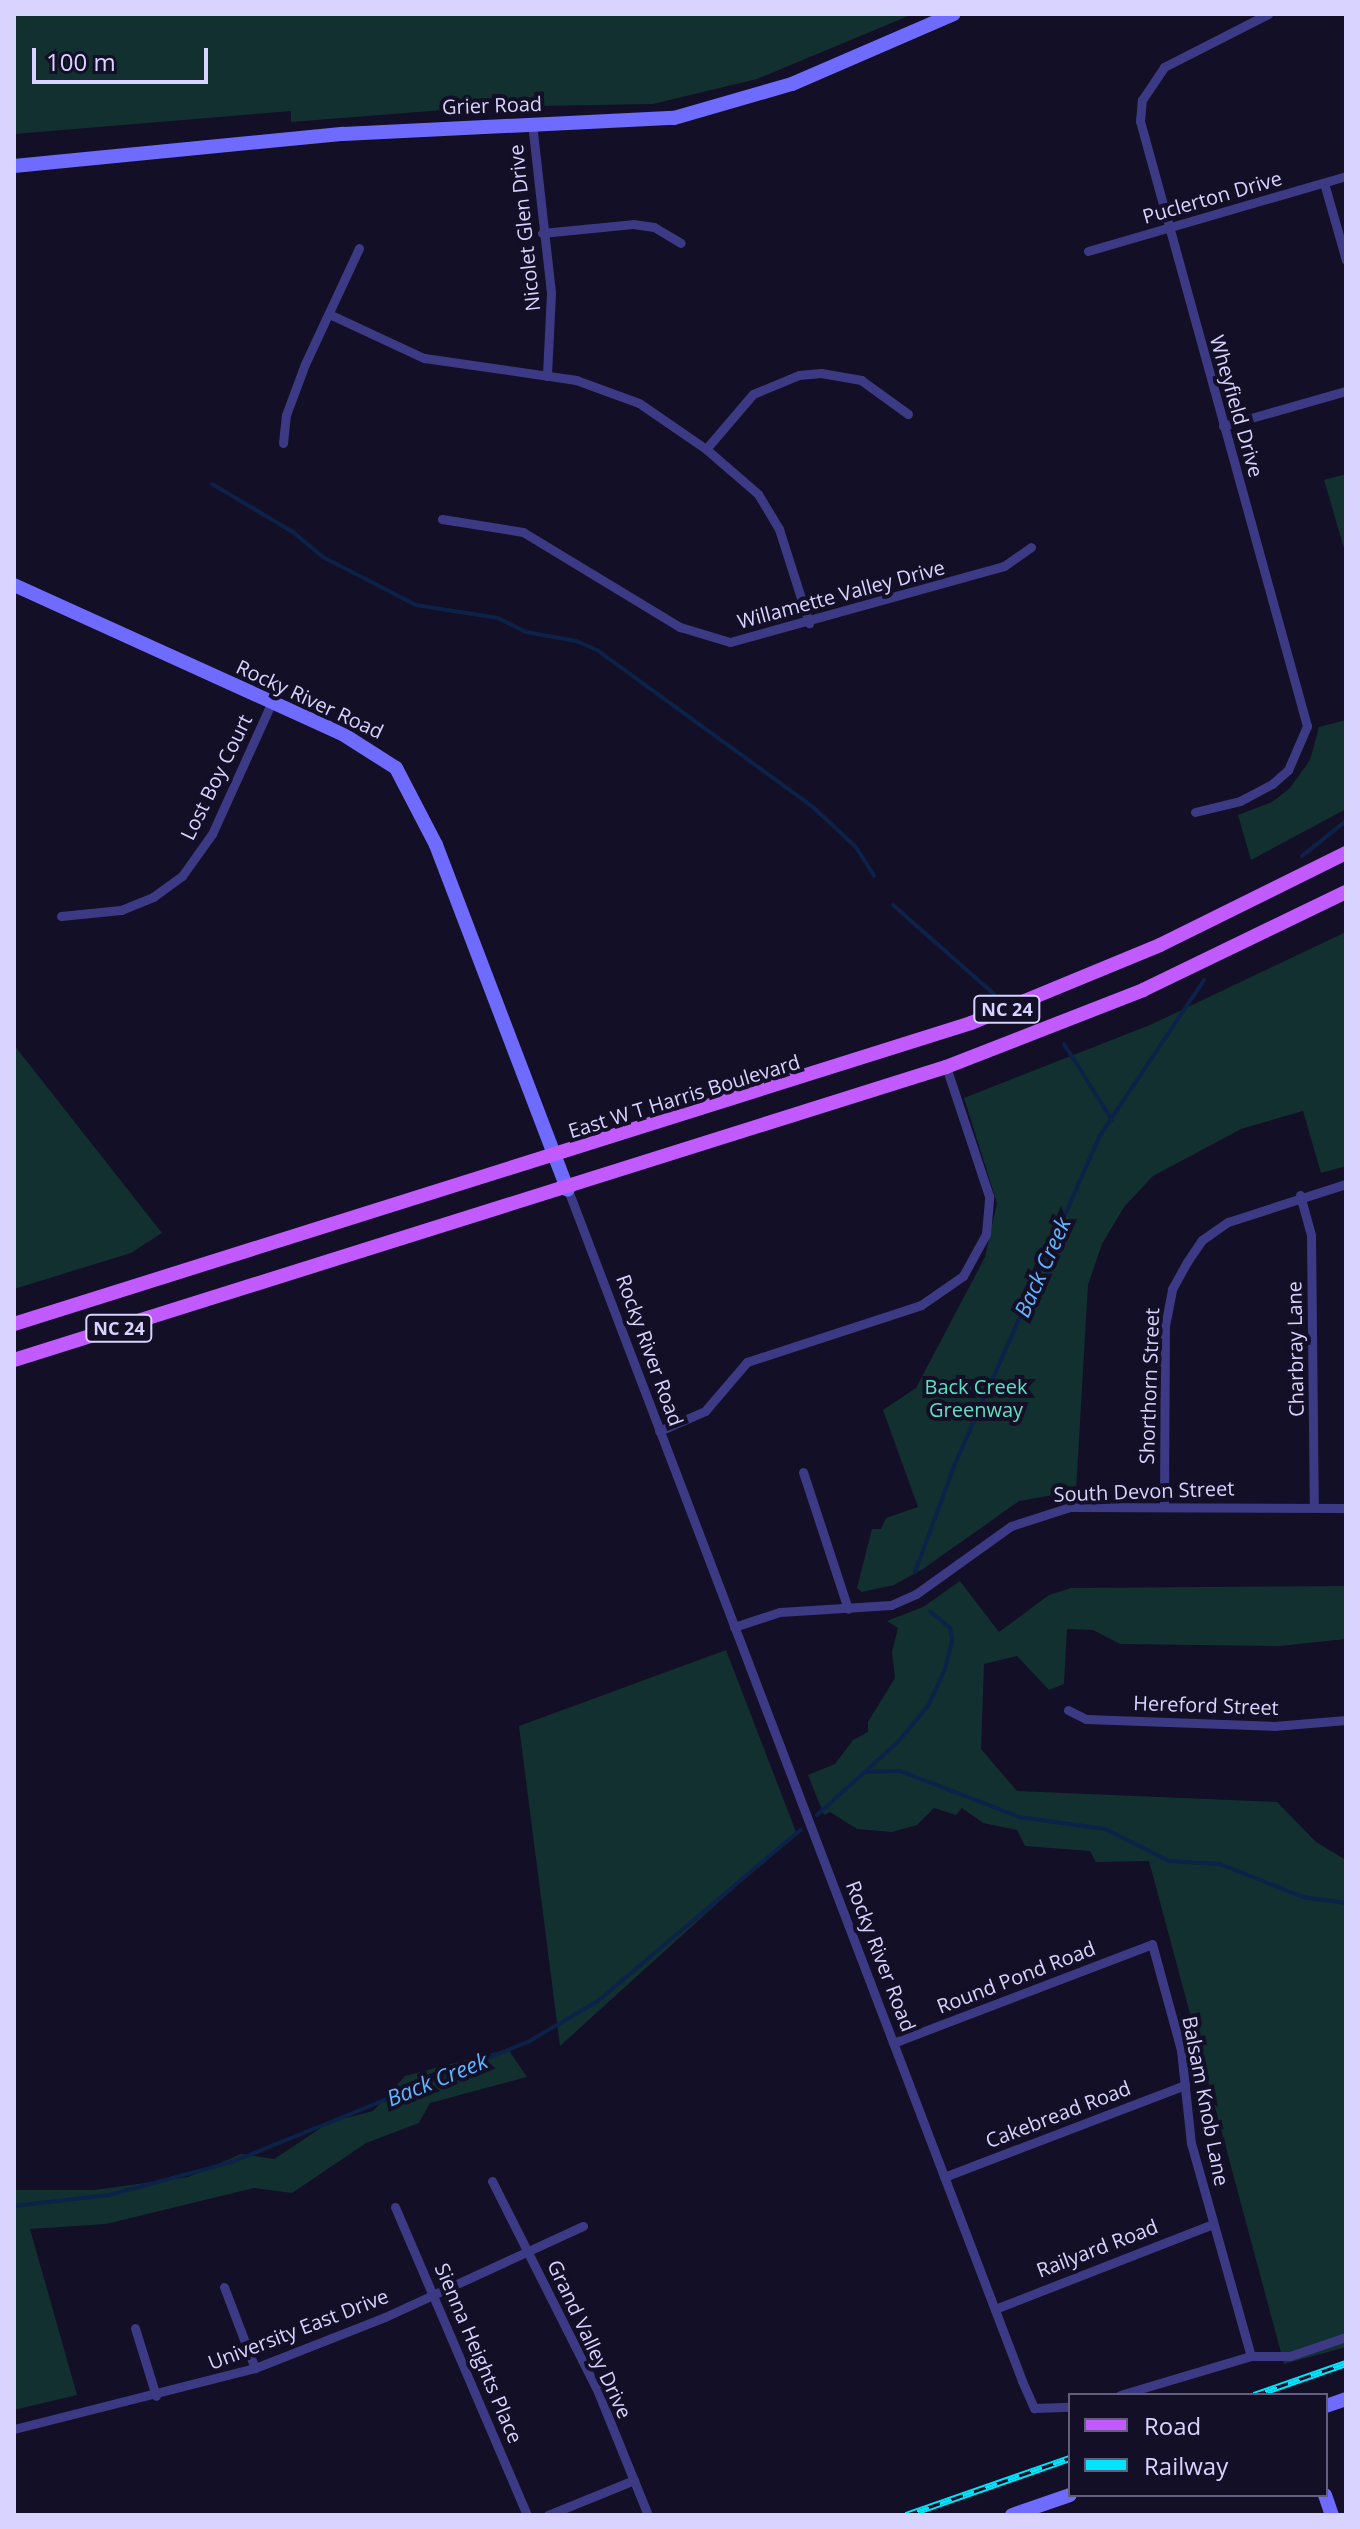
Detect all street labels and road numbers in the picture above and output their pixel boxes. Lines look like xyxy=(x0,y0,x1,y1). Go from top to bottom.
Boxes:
street label: Grier Road xyxy=(442,91,542,119)
street label: Nicolet Glen Drive xyxy=(503,143,545,313)
street label: Puclerton Drive xyxy=(1140,166,1284,228)
street label: Wheyfield Drive xyxy=(1205,332,1269,480)
street label: Willamette Valley Drive xyxy=(735,555,947,633)
street label: Rocky River Road xyxy=(233,654,387,744)
street label: Lost Boy Court xyxy=(175,710,257,844)
road number: NC 24 xyxy=(973,995,1041,1023)
street label: East W T Harris Boulevard xyxy=(565,1049,803,1143)
street label: Rocky River Road xyxy=(611,1271,689,1429)
street label: Charbray Lane xyxy=(1282,1281,1308,1417)
street label: Shorthorn Street xyxy=(1134,1307,1164,1465)
road number: NC 24 xyxy=(85,1314,153,1342)
street label: South Devon Street xyxy=(1053,1476,1235,1506)
street label: Hereford Street xyxy=(1133,1690,1279,1720)
street label: Rocky River Road xyxy=(841,1877,921,2035)
street label: Round Pond Road xyxy=(933,1936,1099,2018)
street label: Balsam Knob Lane xyxy=(1178,2014,1234,2188)
street label: Cakebread Road xyxy=(982,2075,1134,2153)
street label: Railyard Road xyxy=(1033,2214,1161,2282)
street label: Grand Valley Drive xyxy=(543,2256,637,2422)
street label: Sienna Heights Place xyxy=(430,2259,528,2447)
street label: University East Drive xyxy=(204,2284,392,2374)

